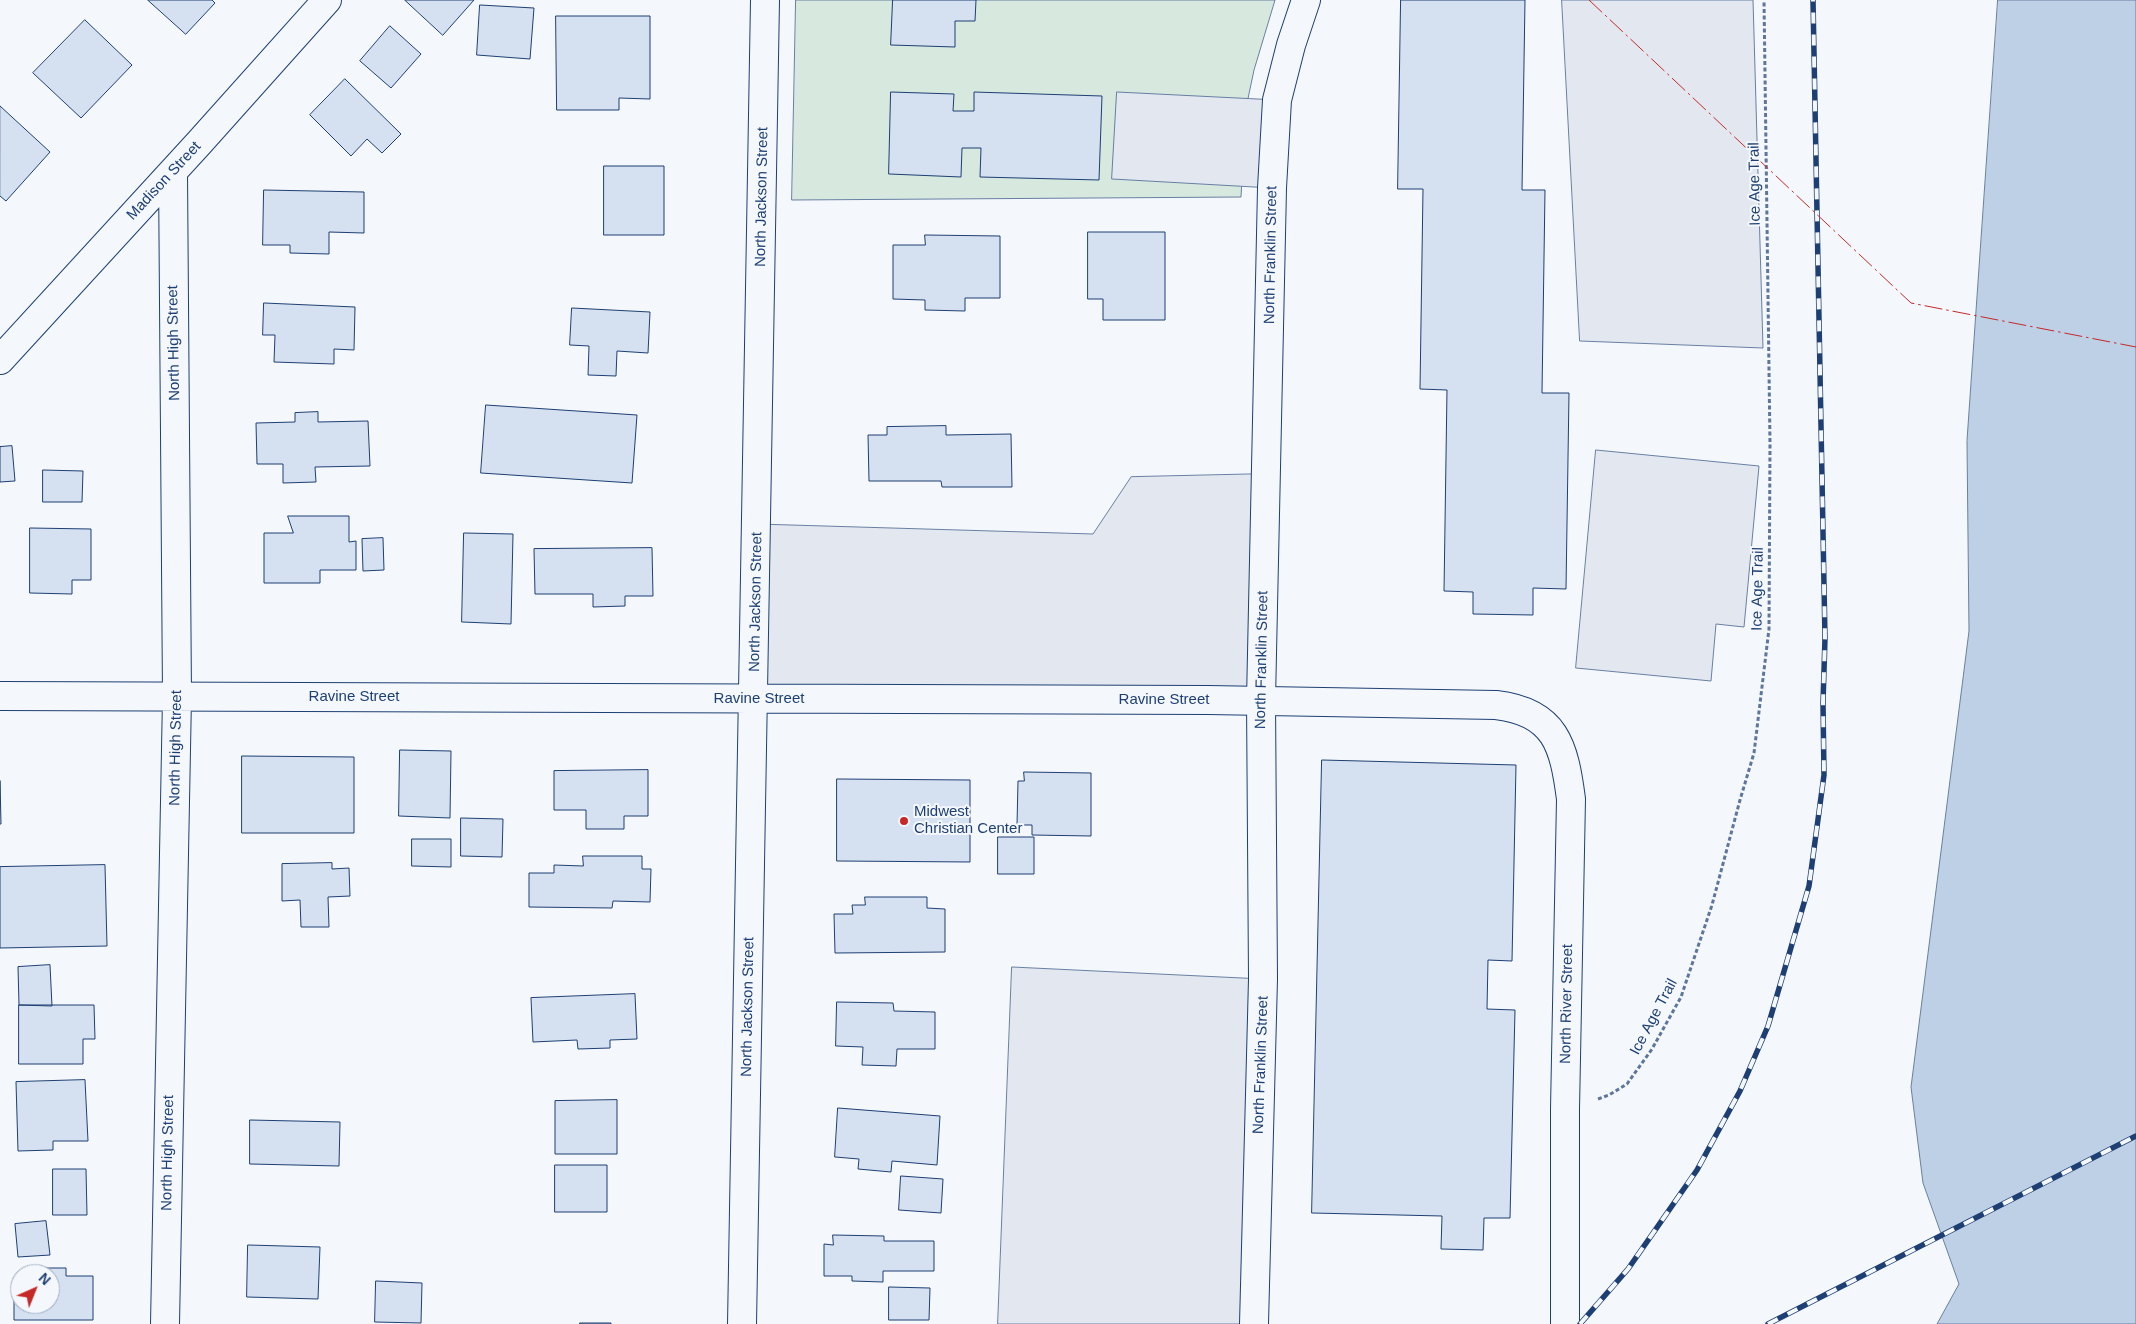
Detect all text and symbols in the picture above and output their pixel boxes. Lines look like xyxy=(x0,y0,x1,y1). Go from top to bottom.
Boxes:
street label: North Jackson Street xyxy=(752,127,772,267)
street label: Madison Street xyxy=(123,138,205,224)
street label: Ice Age Trail xyxy=(1745,142,1765,226)
street label: North Franklin Street xyxy=(1261,186,1281,324)
street label: North High Street xyxy=(164,285,184,401)
street label: North Jackson Street xyxy=(746,532,766,672)
street label: Ice Age Trail xyxy=(1748,547,1768,631)
street label: North Franklin Street xyxy=(1252,591,1272,729)
street label: Ravine Street xyxy=(309,688,399,706)
street label: North High Street xyxy=(166,690,186,806)
street label: Ravine Street xyxy=(714,690,804,708)
street label: Ravine Street xyxy=(1119,691,1209,709)
place label: Midwest Christian Center xyxy=(914,803,1022,838)
marker: Midwest Christian Center xyxy=(898,815,910,827)
street label: North Jackson Street xyxy=(738,937,758,1077)
street label: North River Street xyxy=(1557,944,1577,1064)
street label: Ice Age Trail xyxy=(1626,976,1682,1058)
street label: North Franklin Street xyxy=(1250,996,1272,1134)
street label: North High Street xyxy=(158,1095,178,1211)
north arrow xyxy=(10,1264,60,1314)
text: N xyxy=(36,1270,54,1288)

